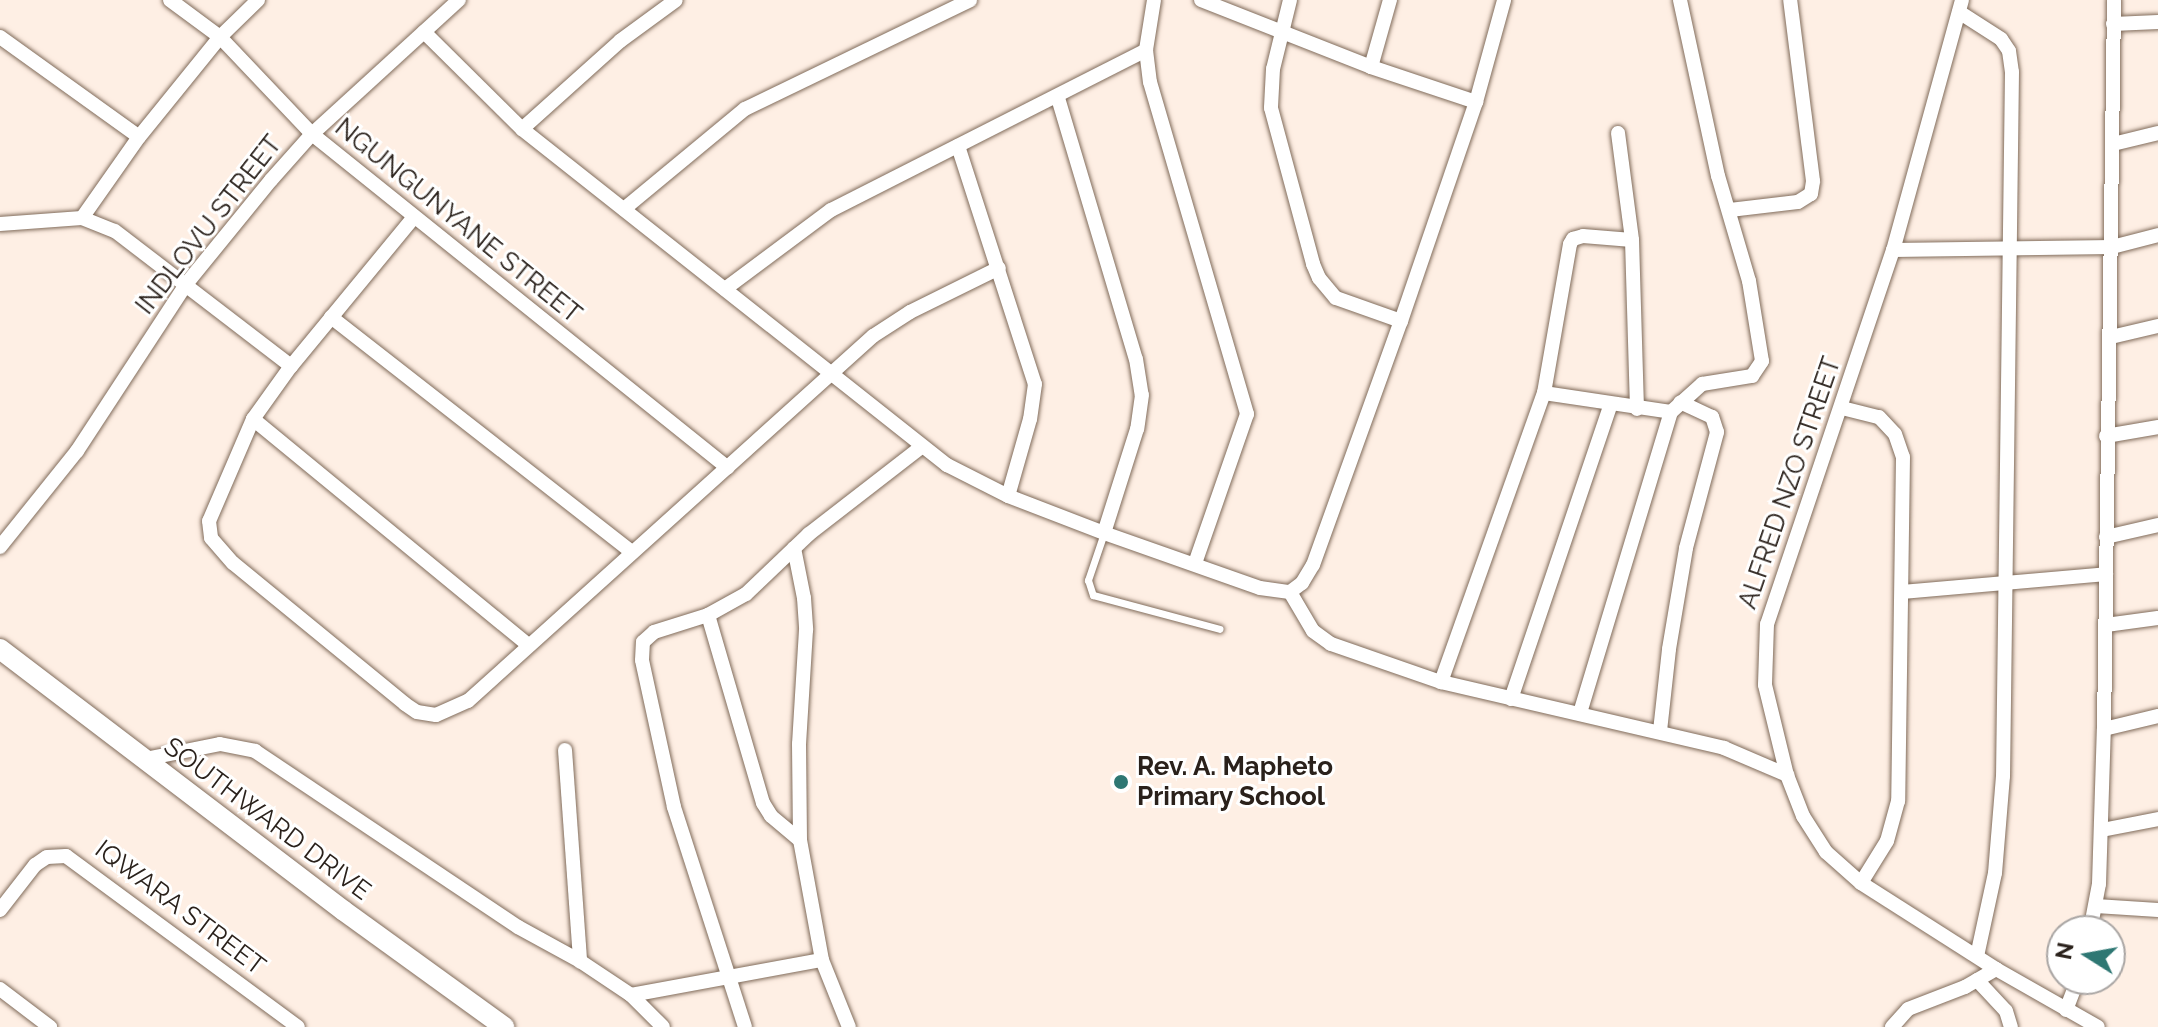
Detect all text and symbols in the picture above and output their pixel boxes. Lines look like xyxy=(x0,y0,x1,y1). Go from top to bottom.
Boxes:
street label: NGUNGUNYANE STREET xyxy=(329,112,587,330)
street label: INDLOVU STREET xyxy=(129,129,289,321)
street label: ALFRED NZO STREET xyxy=(1732,353,1848,613)
street label: SOUTHWARD DRIVE xyxy=(157,731,377,907)
place label: Rev. A. Mapheto Primary School xyxy=(1137,751,1334,812)
marker: Rev. A. Mapheto Primary School xyxy=(1112,773,1130,791)
street label: IQWARA STREET xyxy=(88,834,272,982)
north arrow xyxy=(2046,915,2126,995)
text: N xyxy=(2050,940,2079,962)

